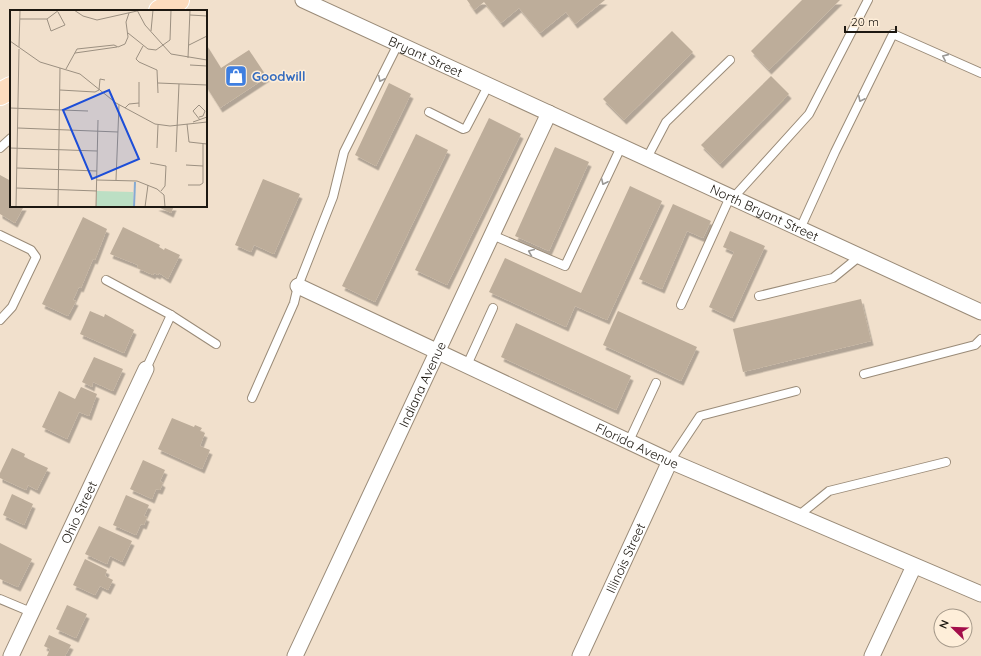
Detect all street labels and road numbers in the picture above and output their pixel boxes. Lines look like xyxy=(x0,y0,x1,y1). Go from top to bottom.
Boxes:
street label: Bryant Street xyxy=(386,32,465,80)
street label: North Bryant Street xyxy=(708,181,821,244)
street label: Indiana Avenue xyxy=(395,339,449,430)
street label: Florida Avenue xyxy=(593,419,681,472)
street label: Ohio Street xyxy=(57,478,100,546)
street label: Illinois Street xyxy=(602,520,648,596)

